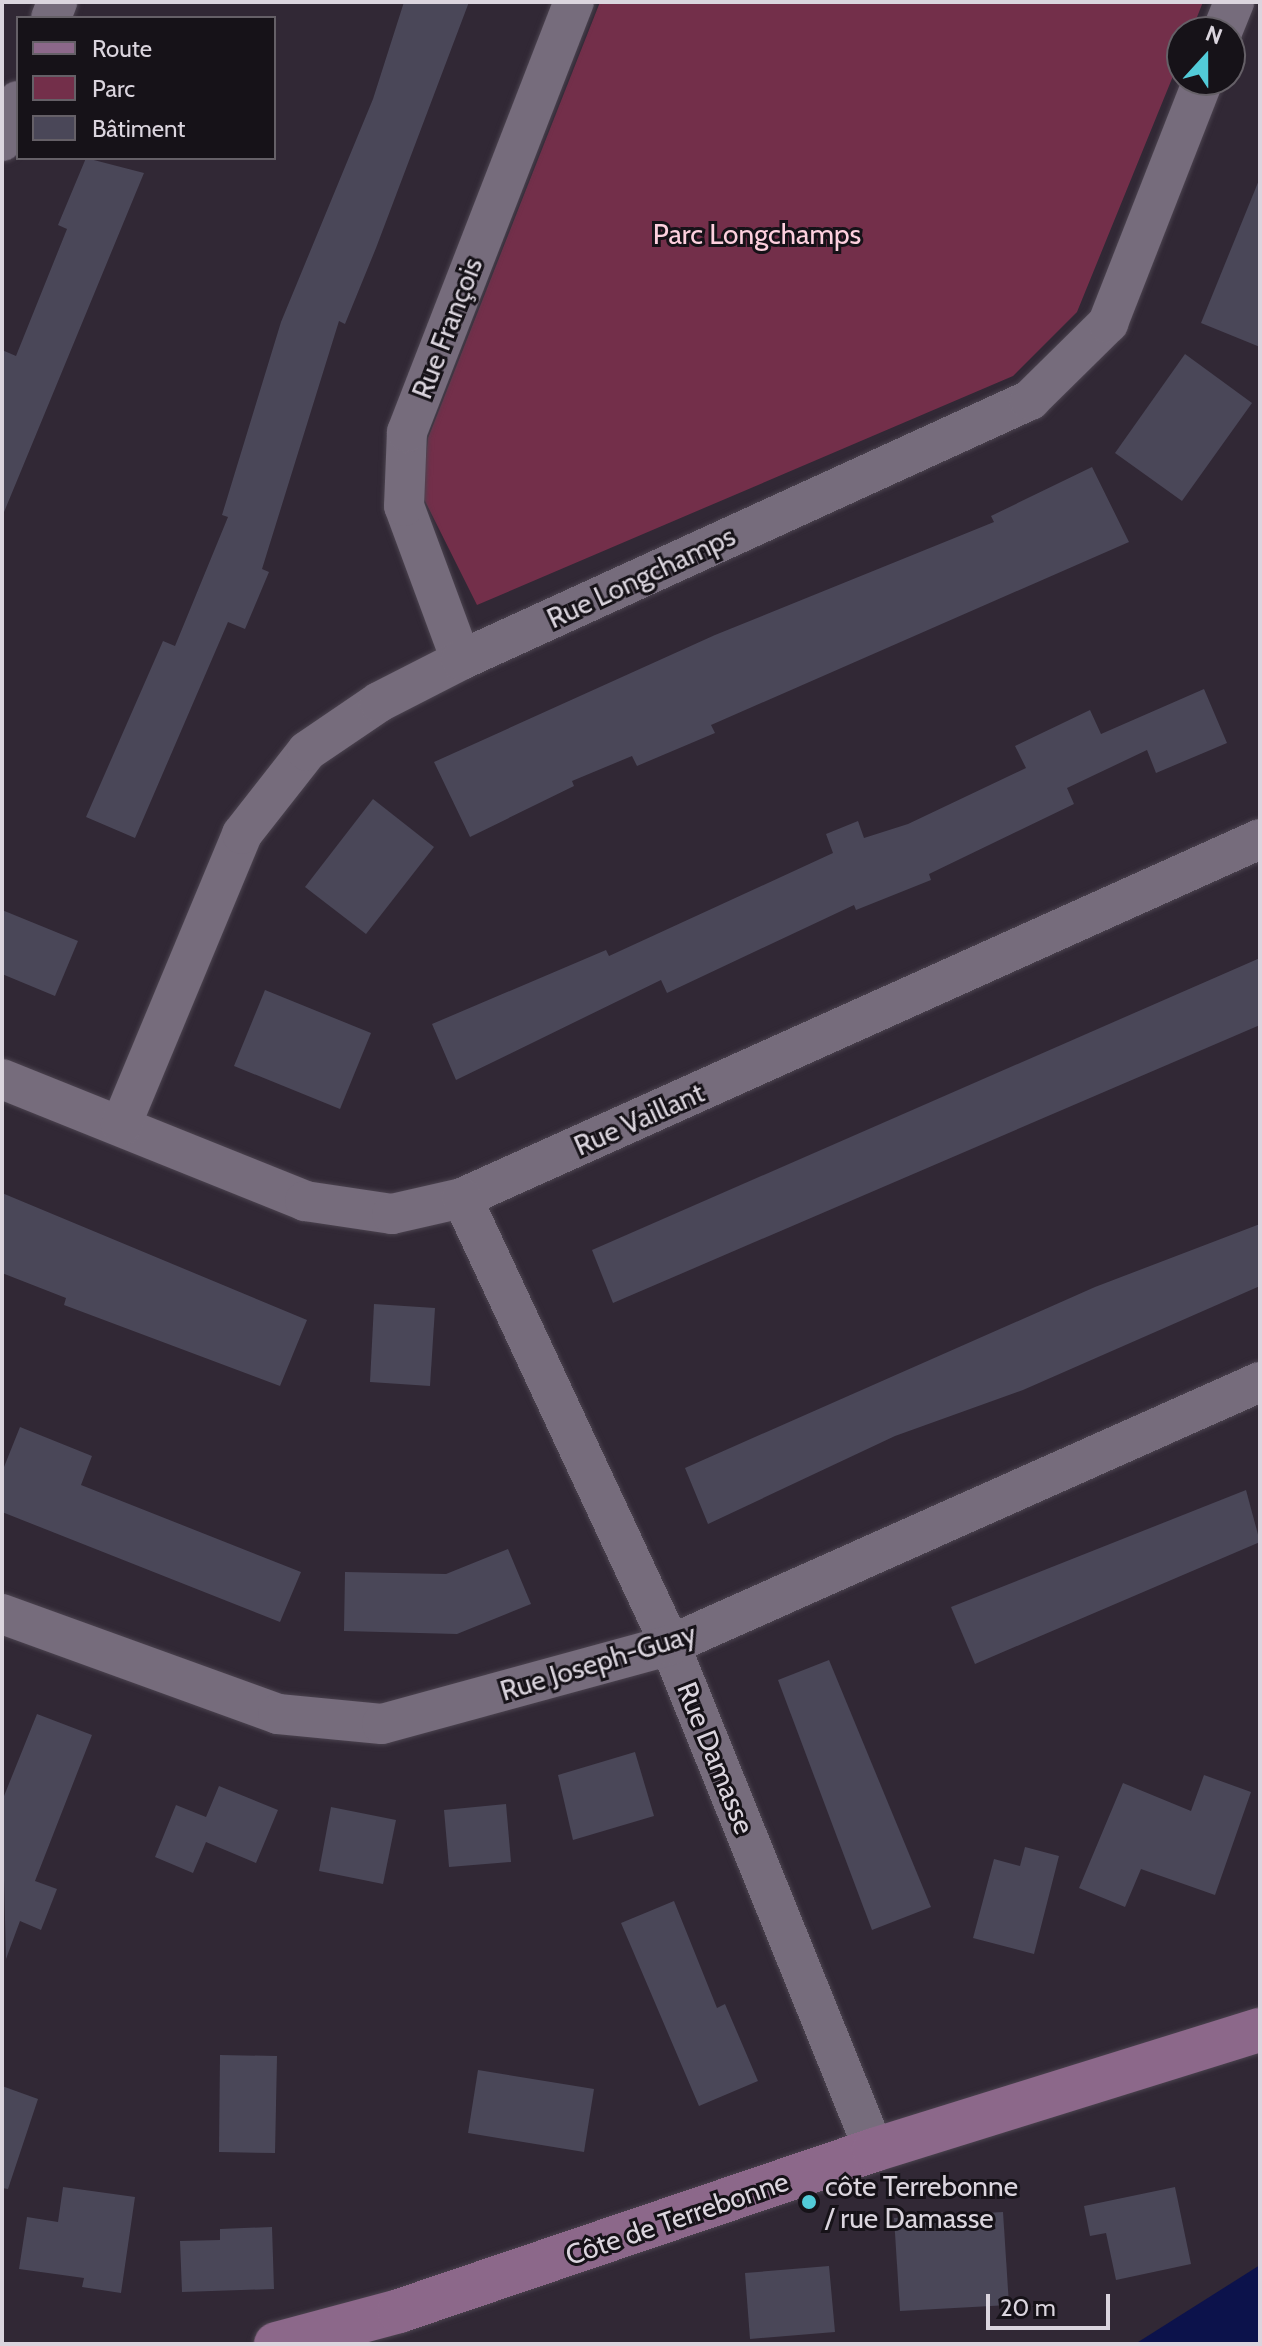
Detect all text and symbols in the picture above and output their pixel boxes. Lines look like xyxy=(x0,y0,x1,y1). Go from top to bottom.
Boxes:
legend xyxy=(16,16,276,160)
north arrow xyxy=(1166,16,1246,96)
text: N xyxy=(1202,20,1226,50)
text: Route xyxy=(92,34,152,63)
text: Parc xyxy=(92,74,135,103)
text: Bâtiment xyxy=(92,114,185,143)
park label: Parc Longchamps xyxy=(653,217,861,251)
street label: Rue François xyxy=(405,253,489,403)
street label: Rue Longchamps xyxy=(542,519,740,635)
street label: Rue Vaillant xyxy=(569,1075,709,1163)
street label: Rue Joseph-Guay xyxy=(496,1616,700,1708)
street label: Rue Damasse xyxy=(670,1677,762,1839)
street label: Côte de Terrebonne xyxy=(561,2164,793,2272)
place label: côte Terrebonne / rue Damasse xyxy=(825,2169,1018,2235)
marker: côte Terrebonne / rue Damasse xyxy=(800,2193,818,2211)
scale bar xyxy=(990,2278,1114,2328)
text: 20 m xyxy=(1000,2293,1056,2322)

